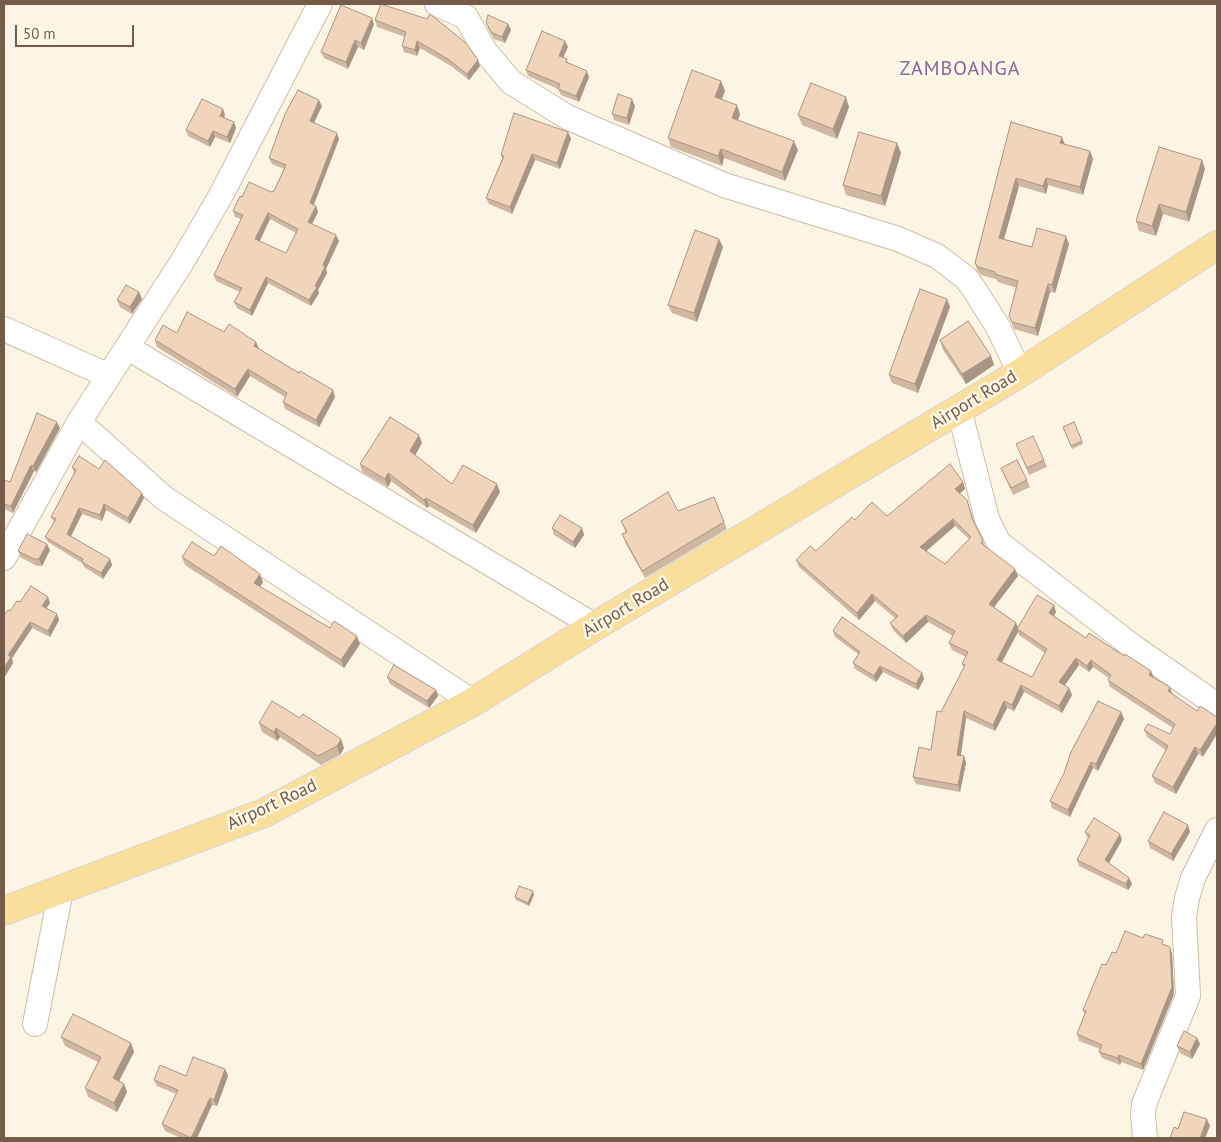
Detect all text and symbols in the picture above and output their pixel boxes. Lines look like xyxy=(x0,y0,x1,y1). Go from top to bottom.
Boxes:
scale bar xyxy=(18,15,136,47)
text: 50 m xyxy=(23,24,56,43)
district label: ZAMBOANGA xyxy=(898,57,1022,81)
street label: Airport Road xyxy=(927,366,1021,434)
street label: Airport Road xyxy=(579,574,673,642)
street label: Airport Road xyxy=(224,775,320,835)

